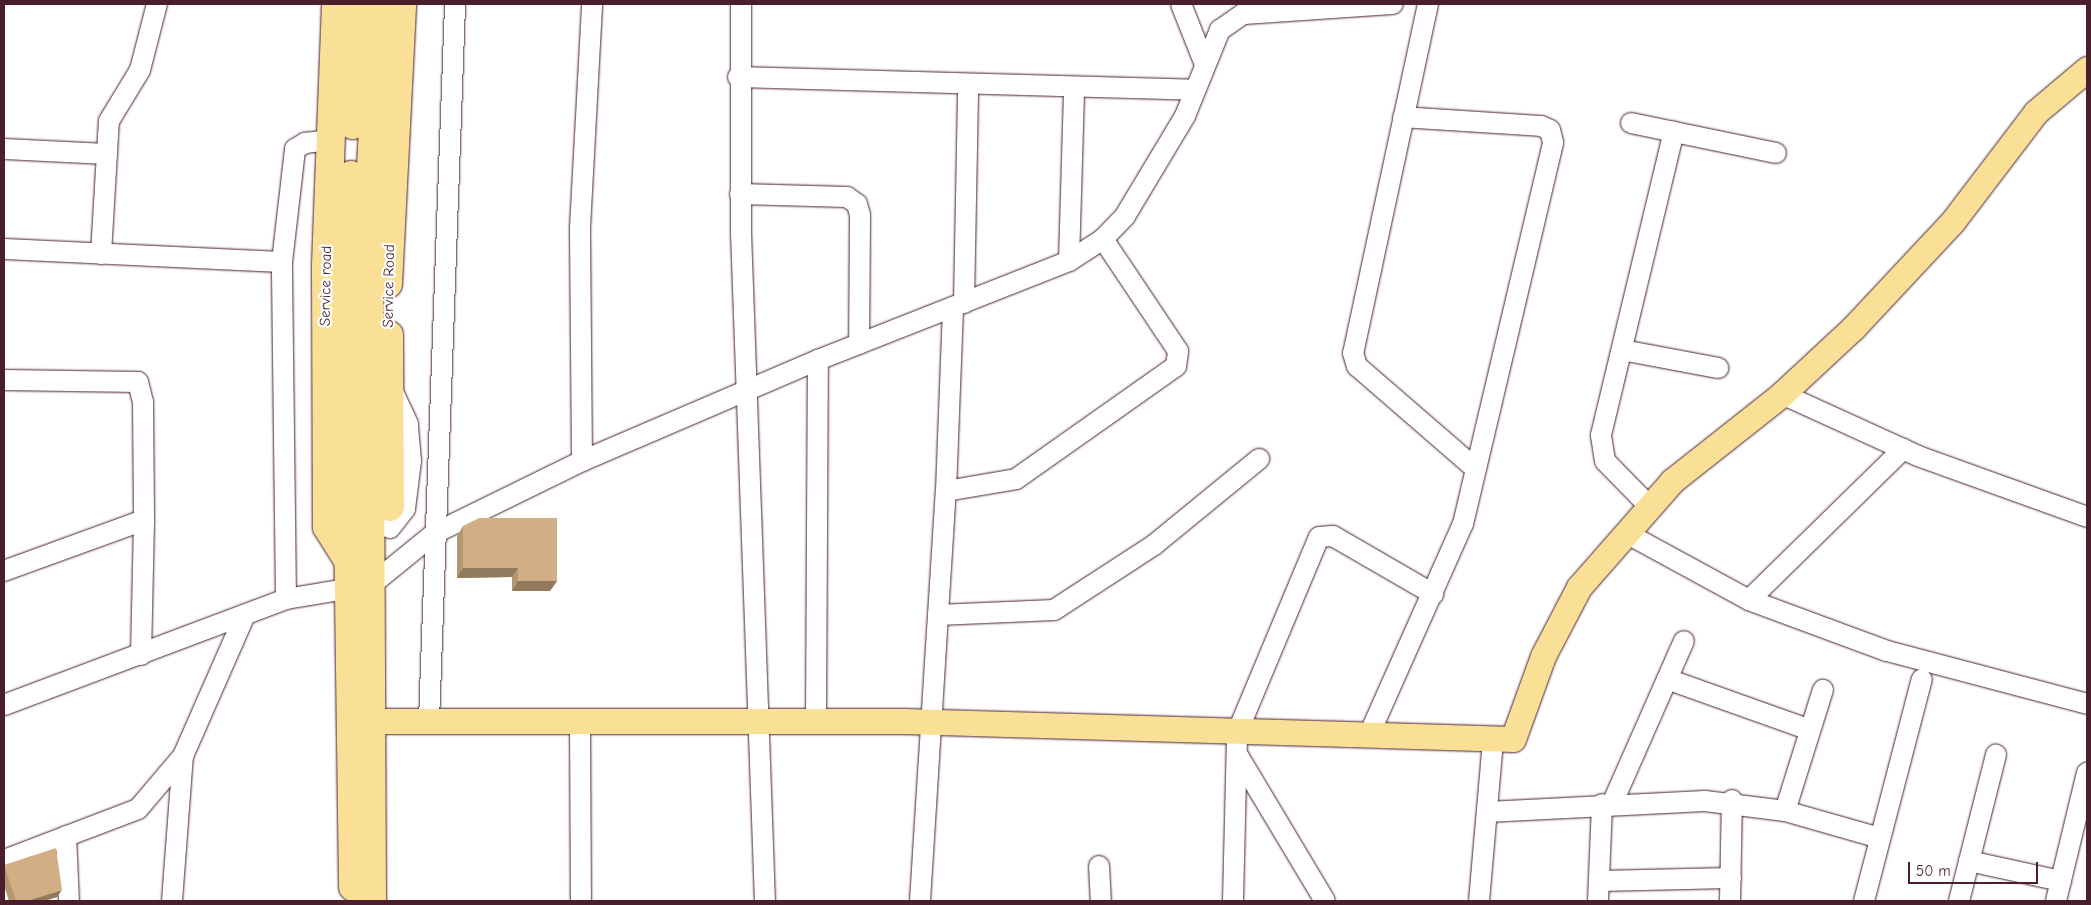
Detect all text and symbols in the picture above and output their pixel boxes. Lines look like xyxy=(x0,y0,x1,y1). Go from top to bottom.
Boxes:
street label: Service Road xyxy=(379,244,399,328)
street label: Service road xyxy=(316,246,336,326)
scale bar xyxy=(1911,852,2041,884)
text: 50 m xyxy=(1916,862,1951,880)

